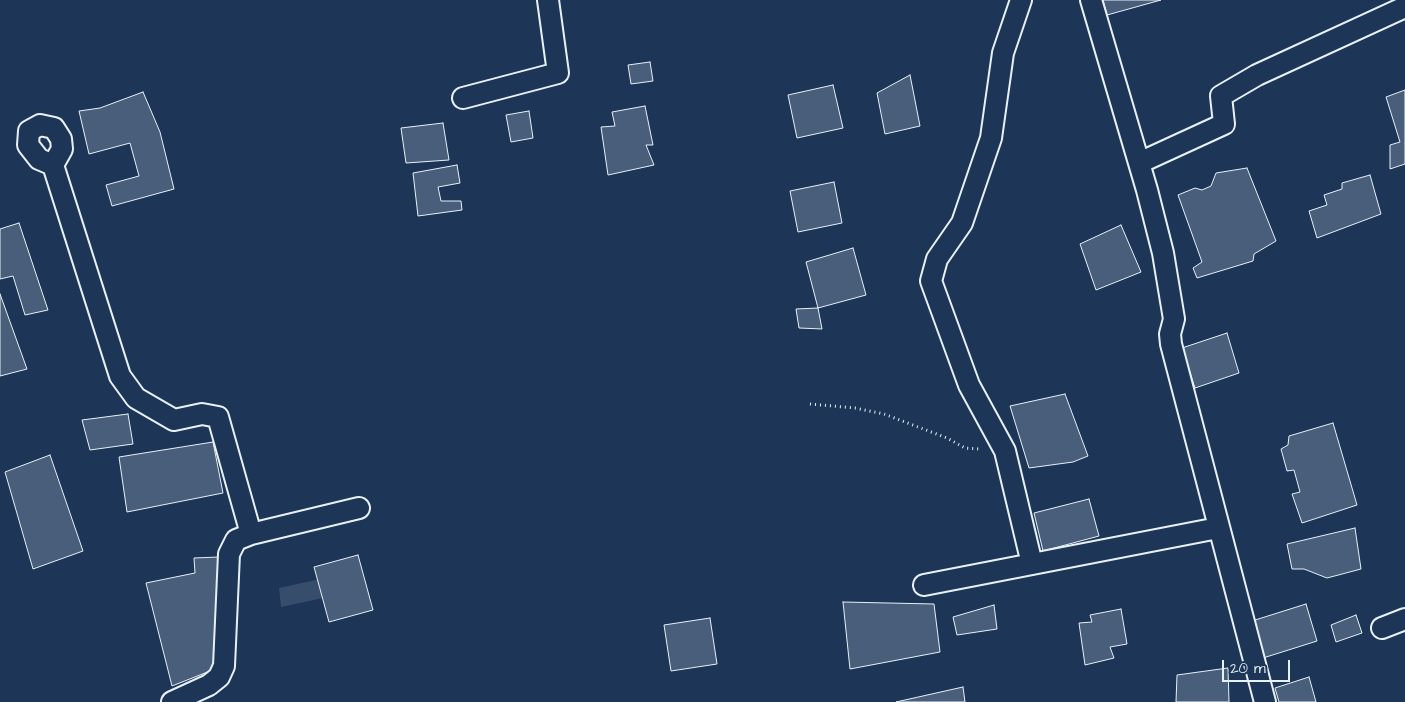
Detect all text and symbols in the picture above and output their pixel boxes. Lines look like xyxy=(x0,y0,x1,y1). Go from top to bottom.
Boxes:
scale bar xyxy=(1225,650,1292,682)
text: 20 m xyxy=(1230,658,1266,679)

